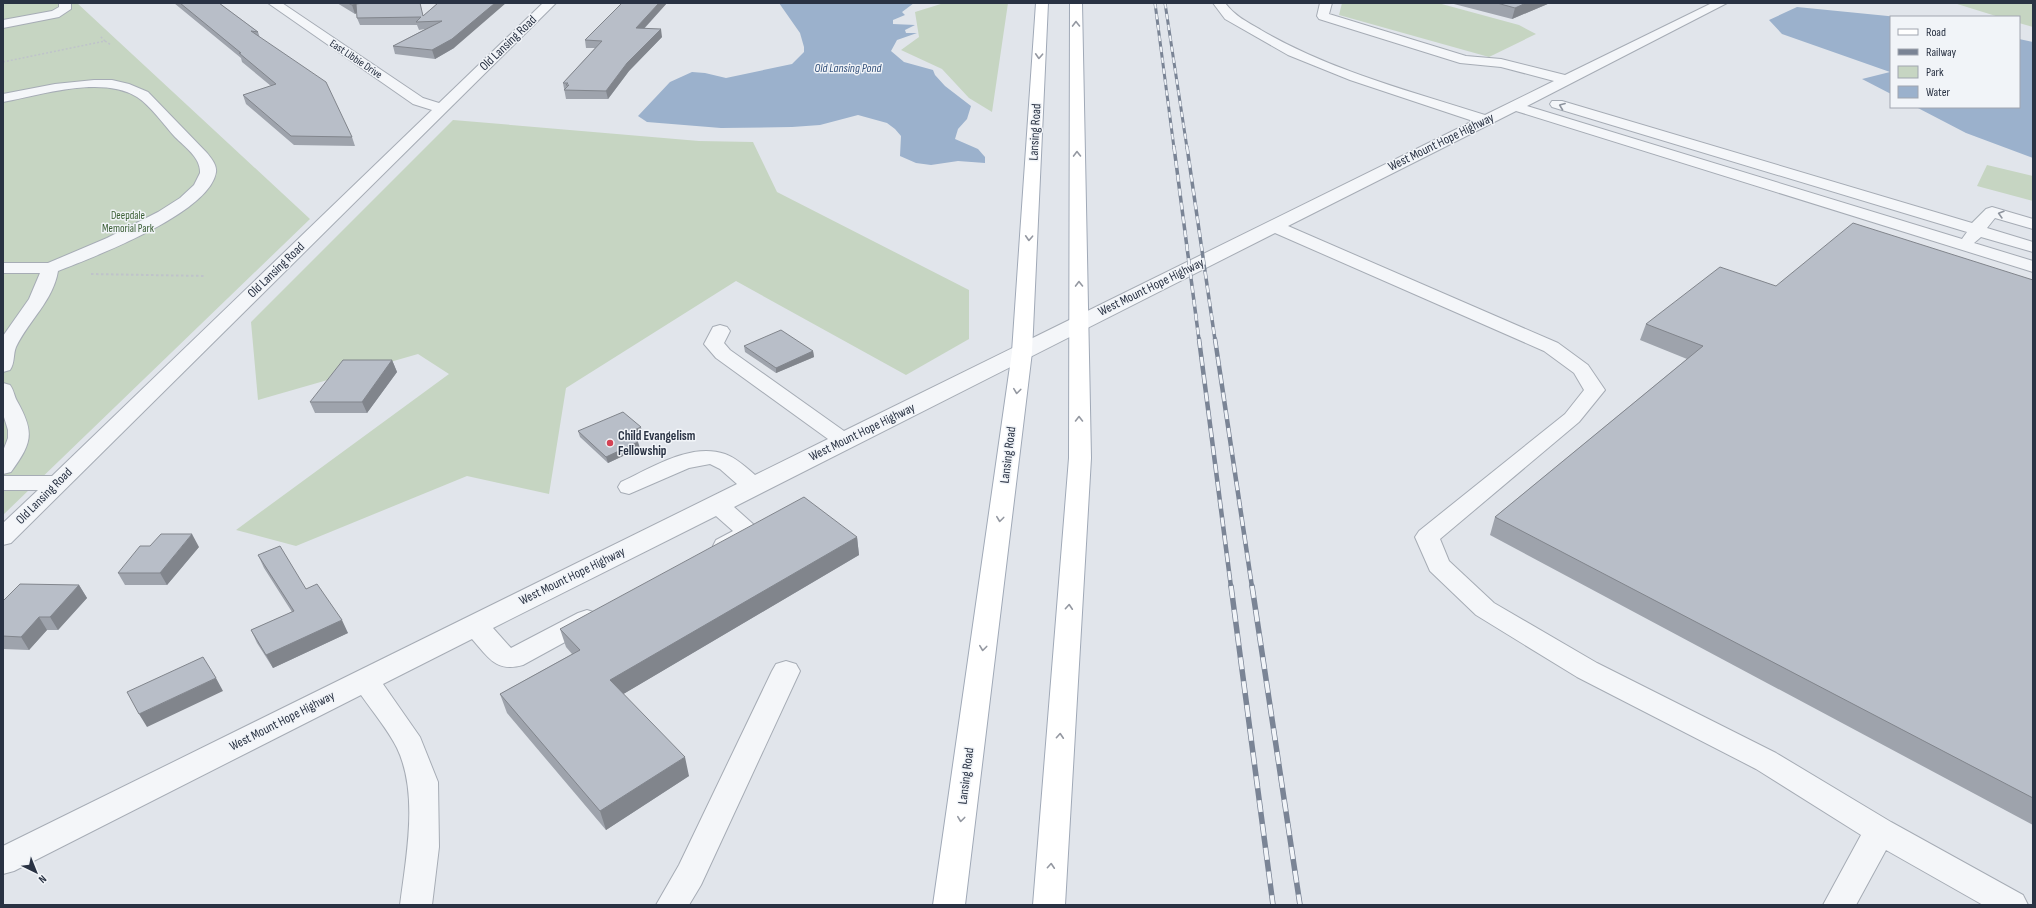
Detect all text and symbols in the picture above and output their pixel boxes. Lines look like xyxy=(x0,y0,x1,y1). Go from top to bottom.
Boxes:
street label: Old Lansing Road xyxy=(476,12,540,74)
legend xyxy=(1890,16,2020,108)
one-way arrow xyxy=(1072,21,1080,27)
text: Road xyxy=(1926,25,1946,40)
street label: East Libbie Drive xyxy=(327,37,385,81)
text: Railway xyxy=(1926,45,1957,60)
one-way arrow xyxy=(1034,53,1043,59)
water label: Old Lansing Pond xyxy=(815,61,883,76)
text: Park xyxy=(1926,65,1944,80)
text: Water xyxy=(1926,85,1950,100)
street label: Lansing Road xyxy=(1026,103,1044,161)
one-way arrow xyxy=(1559,103,1566,111)
street label: West Mount Hope Highway xyxy=(1385,109,1497,175)
one-way arrow xyxy=(1073,151,1082,157)
park label: Deepdale Memorial Park xyxy=(102,209,155,235)
one-way arrow xyxy=(1998,210,2005,219)
one-way arrow xyxy=(1024,235,1033,241)
street label: Old Lansing Road xyxy=(244,239,308,301)
street label: West Mount Hope Highway xyxy=(1095,254,1207,320)
one-way arrow xyxy=(1075,281,1083,287)
one-way arrow xyxy=(1013,387,1022,394)
street label: West Mount Hope Highway xyxy=(806,399,918,465)
one-way arrow xyxy=(1075,416,1083,422)
street label: Lansing Road xyxy=(997,426,1019,484)
place label: Child Evangelism Fellowship xyxy=(618,428,696,459)
marker: Child Evangelism Fellowship xyxy=(605,438,615,448)
street label: Old Lansing Road xyxy=(12,464,76,528)
one-way arrow xyxy=(996,516,1005,522)
street label: West Mount Hope Highway xyxy=(516,543,628,609)
one-way arrow xyxy=(1065,604,1074,610)
one-way arrow xyxy=(979,645,988,651)
street label: West Mount Hope Highway xyxy=(227,688,337,754)
one-way arrow xyxy=(1056,733,1065,739)
street label: Lansing Road xyxy=(955,747,977,805)
one-way arrow xyxy=(957,816,966,822)
north arrow xyxy=(16,852,56,892)
one-way arrow xyxy=(1047,863,1056,869)
text: N xyxy=(36,872,49,886)

